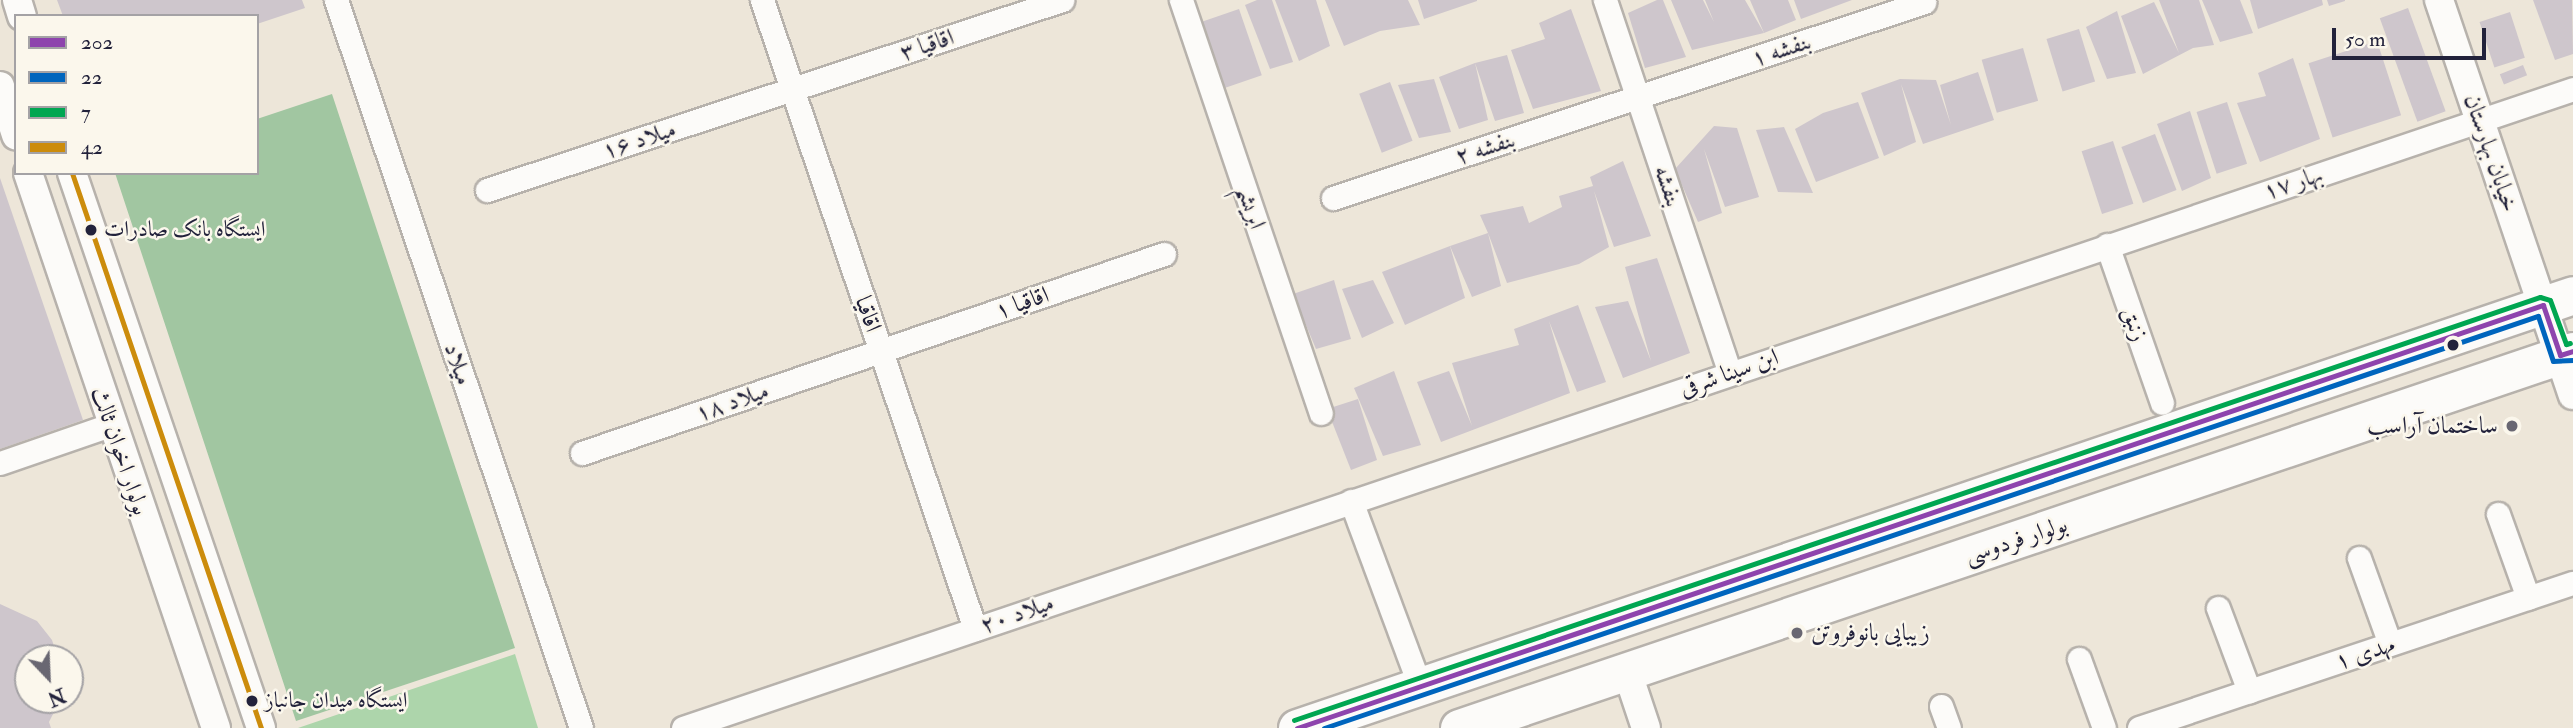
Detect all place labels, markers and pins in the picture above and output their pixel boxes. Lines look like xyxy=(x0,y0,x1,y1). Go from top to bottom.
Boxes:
place label: ایستگاه بانک صادرات xyxy=(104,217,265,243)
marker: ایستگاه بانک صادرات xyxy=(84,223,98,237)
unlabelled marker xyxy=(2446,338,2460,352)
place label: ساختمان آراسب xyxy=(2367,412,2498,440)
marker: ساختمان آراسب xyxy=(2504,418,2520,434)
place label: زیبایی بانوفروتن xyxy=(1811,619,1930,647)
marker: زیبایی بانوفروتن xyxy=(1789,625,1805,641)
place label: ایستگاه میدان جانباز xyxy=(265,688,407,714)
marker: ایستگاه میدان جانباز xyxy=(245,694,259,708)

